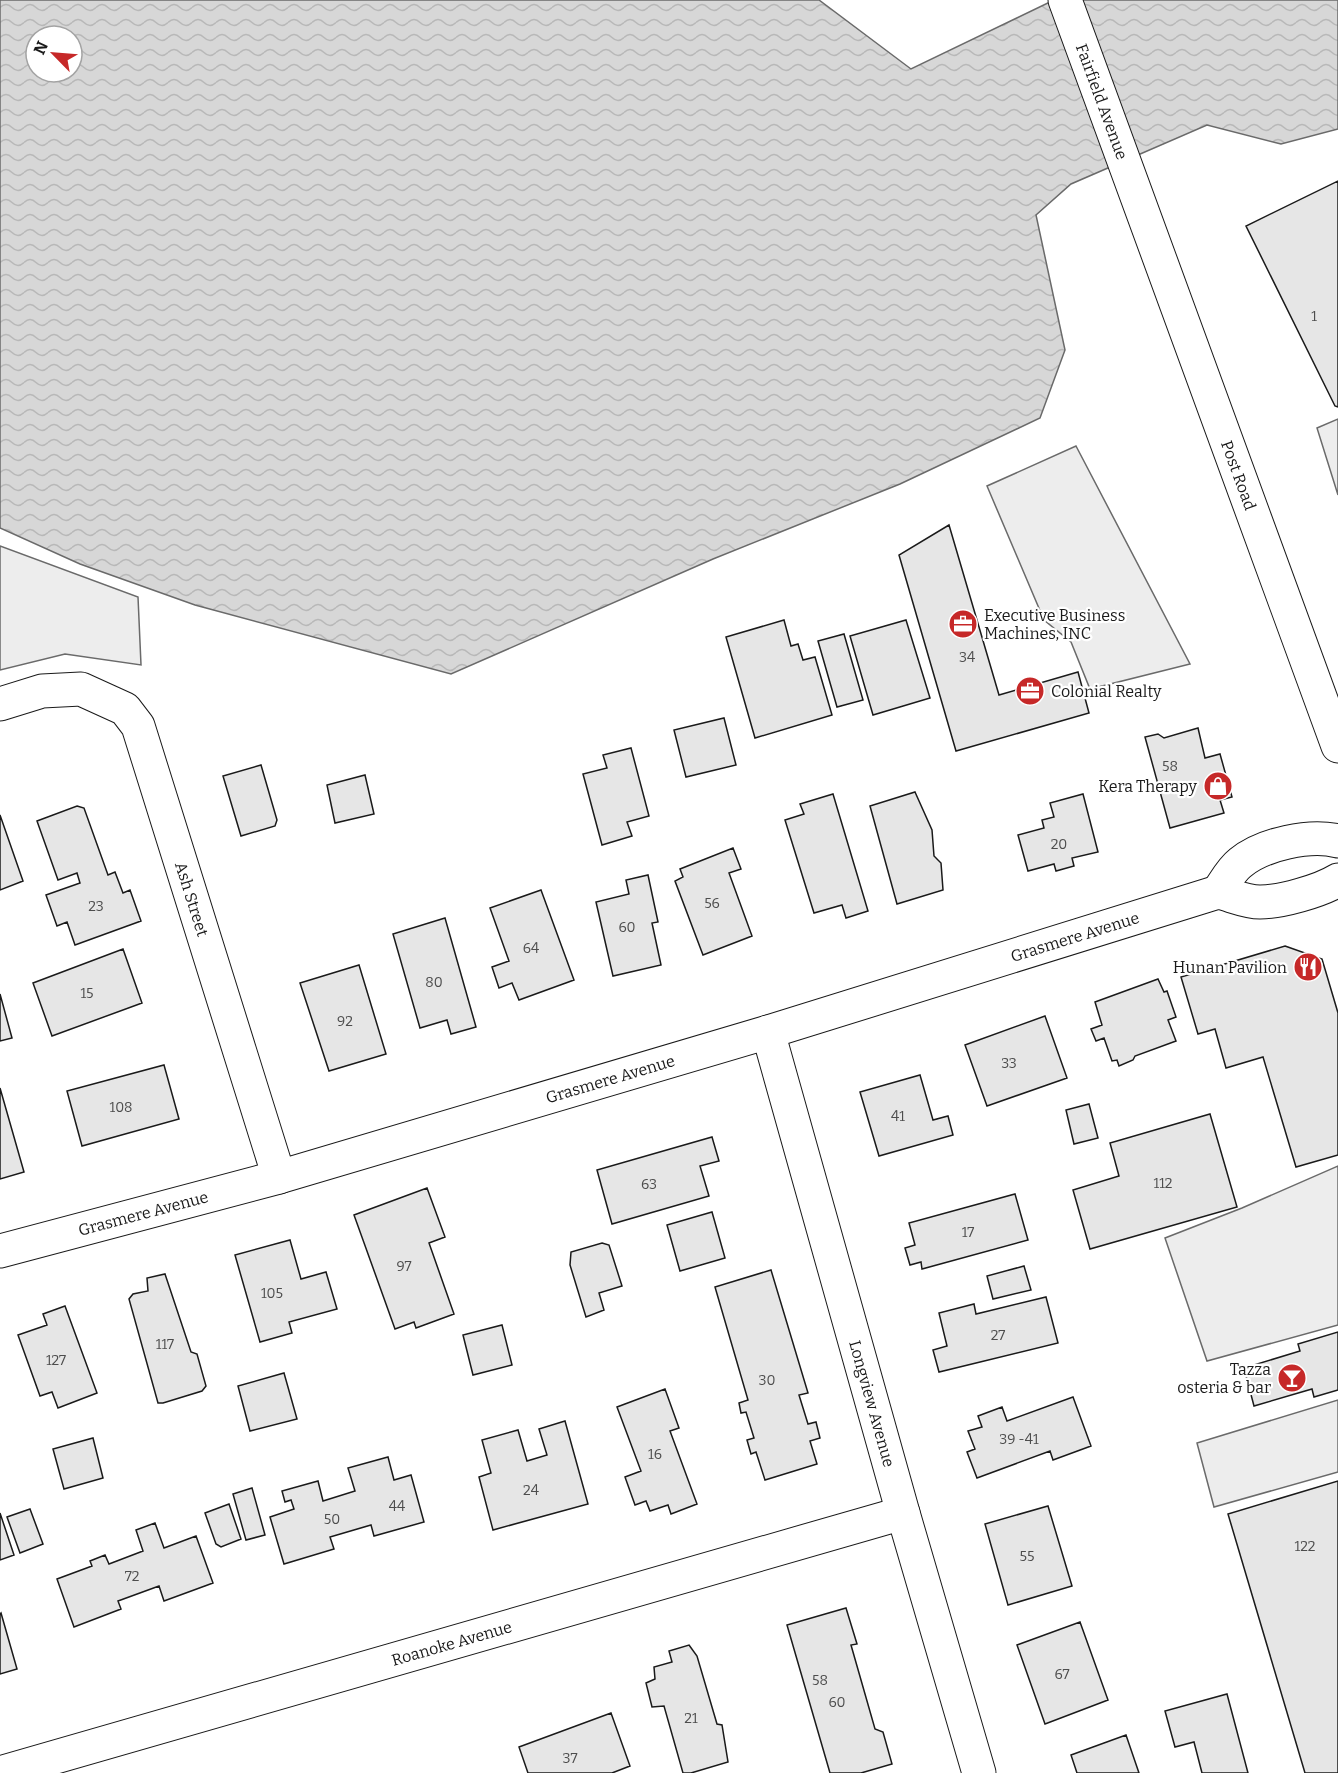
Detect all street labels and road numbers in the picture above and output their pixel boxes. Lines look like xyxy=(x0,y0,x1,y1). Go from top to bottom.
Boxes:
street label: Fairfield Avenue xyxy=(1072,41,1132,162)
street label: Post Road xyxy=(1217,438,1260,513)
street label: Ash Street xyxy=(172,859,213,939)
street label: Grasmere Avenue xyxy=(1008,908,1142,965)
street label: Grasmere Avenue xyxy=(543,1051,677,1107)
street label: Grasmere Avenue xyxy=(76,1187,210,1239)
street label: Longview Avenue xyxy=(846,1338,899,1469)
street label: Roanoke Avenue xyxy=(389,1617,514,1669)

